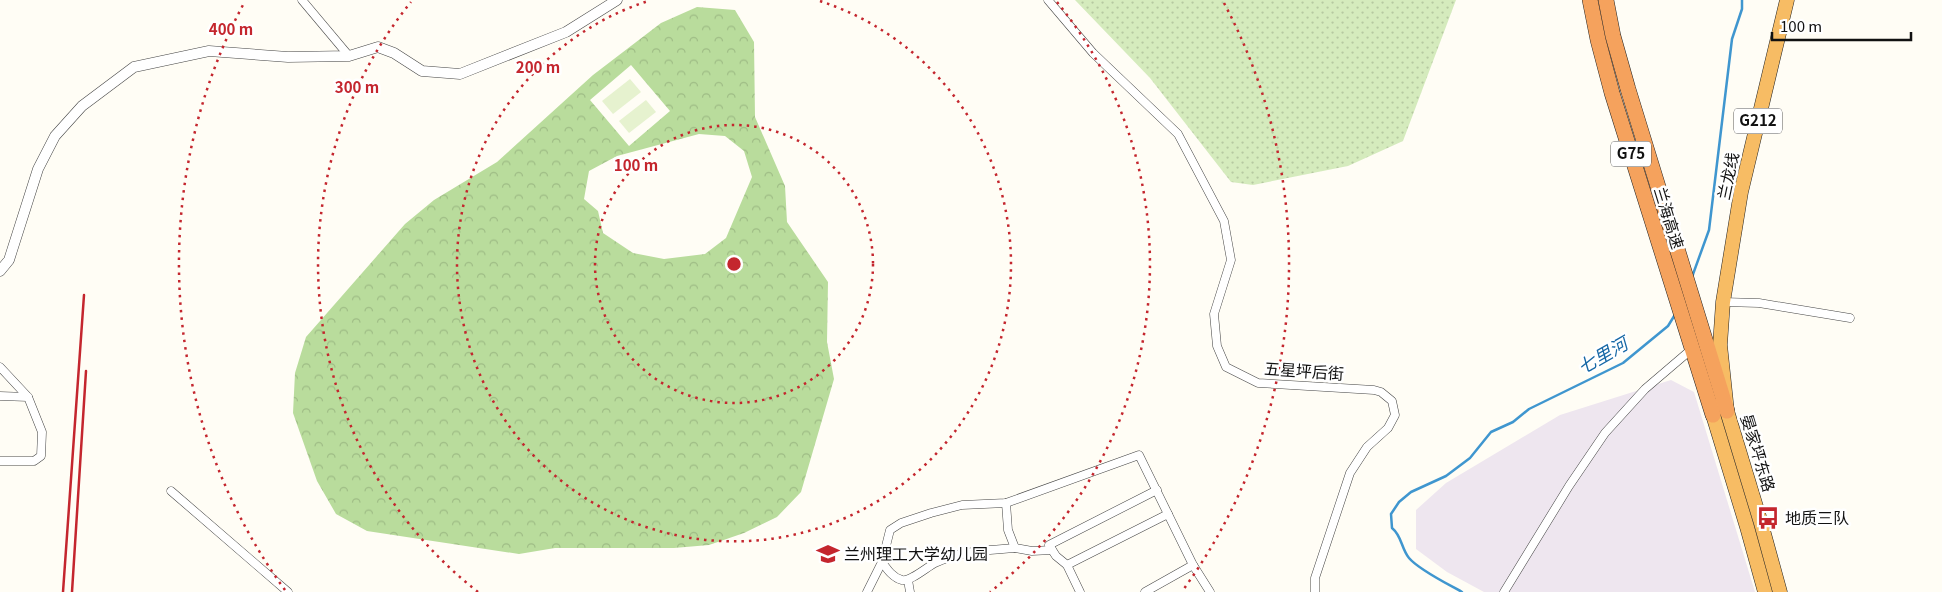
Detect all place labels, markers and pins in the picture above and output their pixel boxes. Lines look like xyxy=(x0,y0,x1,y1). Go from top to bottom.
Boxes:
centre of rings xyxy=(725,255,743,273)
bus stop icon: 地质三队 xyxy=(1755,505,1781,531)
place label: 地质三队 xyxy=(1785,505,1849,529)
school or university icon: 兰州理工大学幼儿园 xyxy=(815,541,841,567)
place label: 兰州理工大学幼儿园 xyxy=(844,541,988,565)

